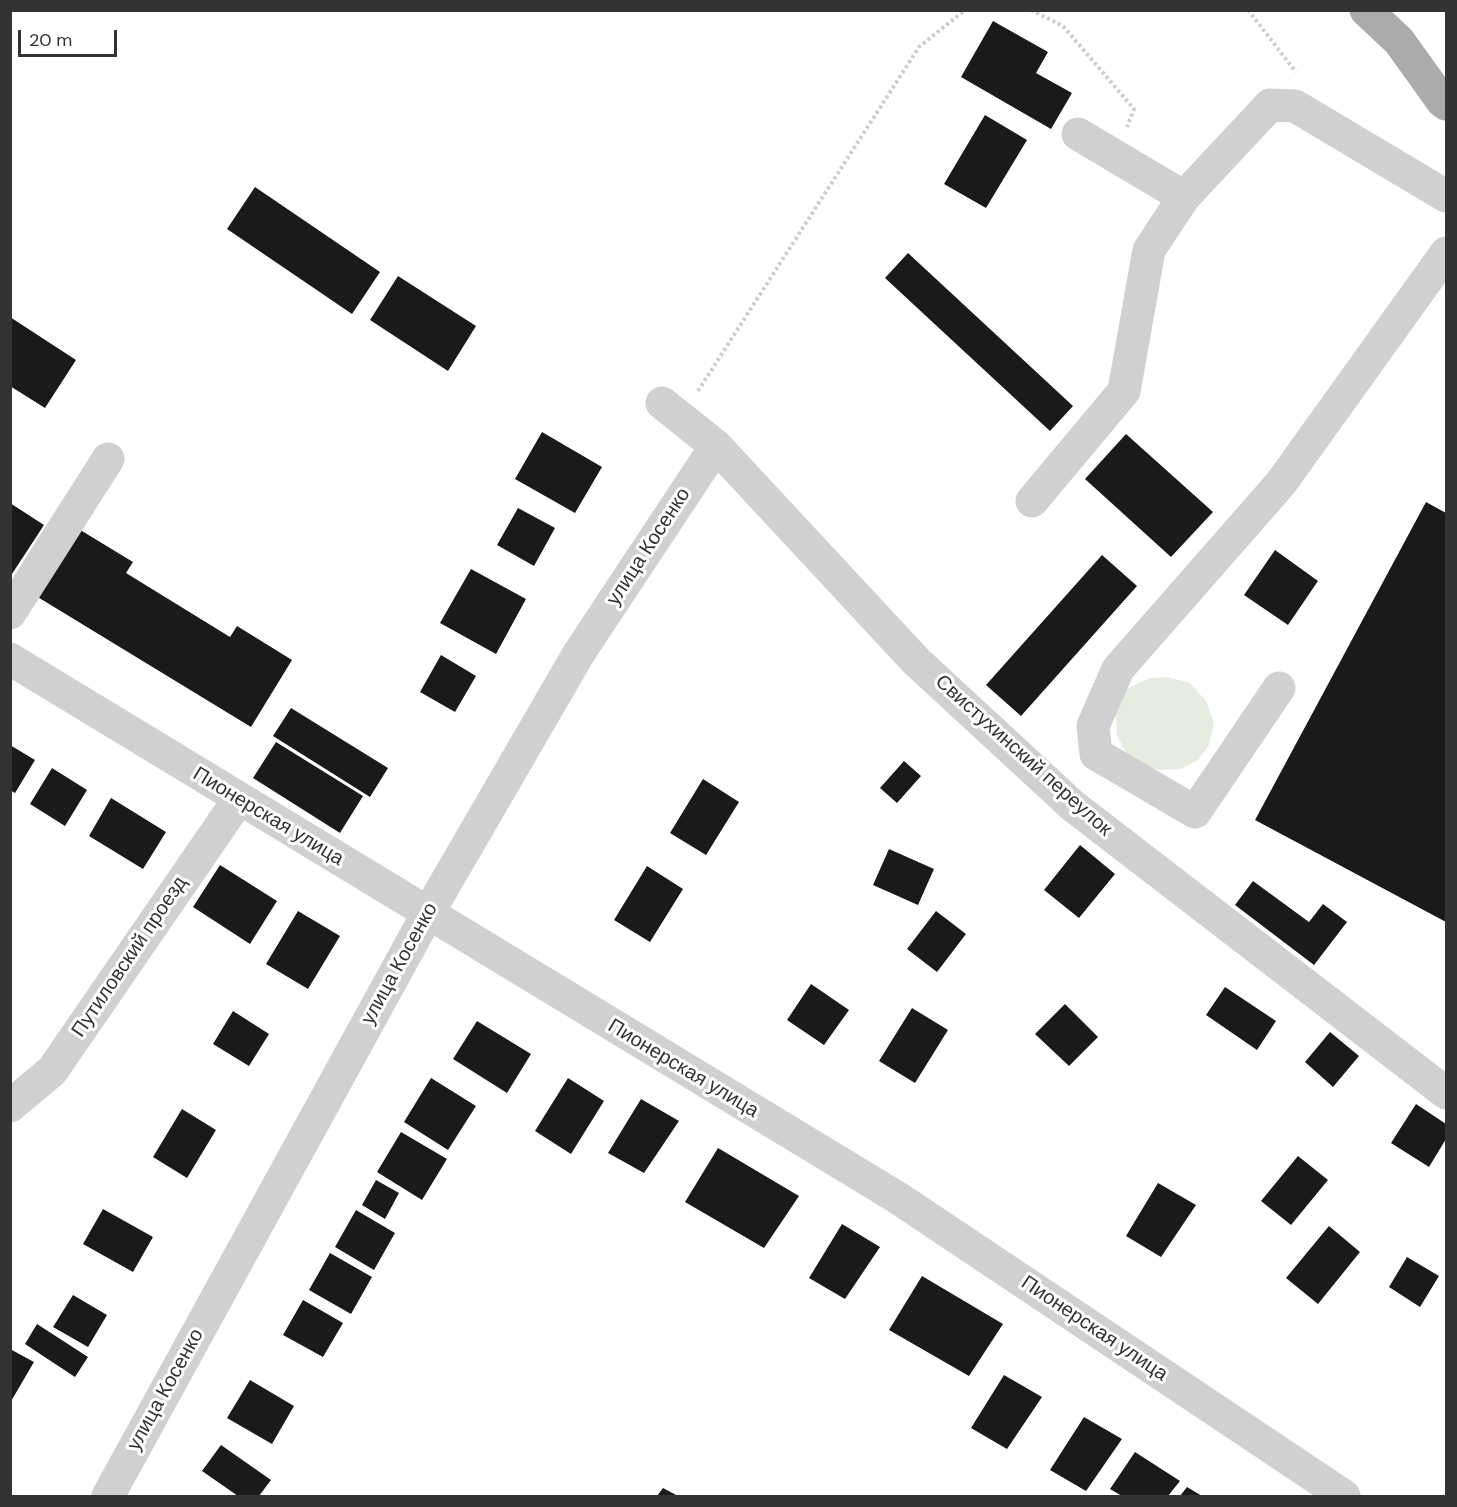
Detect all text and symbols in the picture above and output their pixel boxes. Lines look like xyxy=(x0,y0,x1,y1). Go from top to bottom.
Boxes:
scale bar xyxy=(21,18,120,56)
text: 20 m xyxy=(29,28,72,52)
street label: улица Косенко xyxy=(602,484,696,610)
street label: Свистухинский переулок xyxy=(930,670,1116,842)
street label: Пионерская улица xyxy=(188,763,348,871)
street label: Путиловский проезд xyxy=(67,872,193,1042)
street label: улица Косенко xyxy=(357,899,443,1029)
street label: Пионерская улица xyxy=(603,1015,763,1123)
street label: Пионерская улица xyxy=(1016,1271,1172,1387)
street label: улица Косенко xyxy=(123,1325,209,1455)

